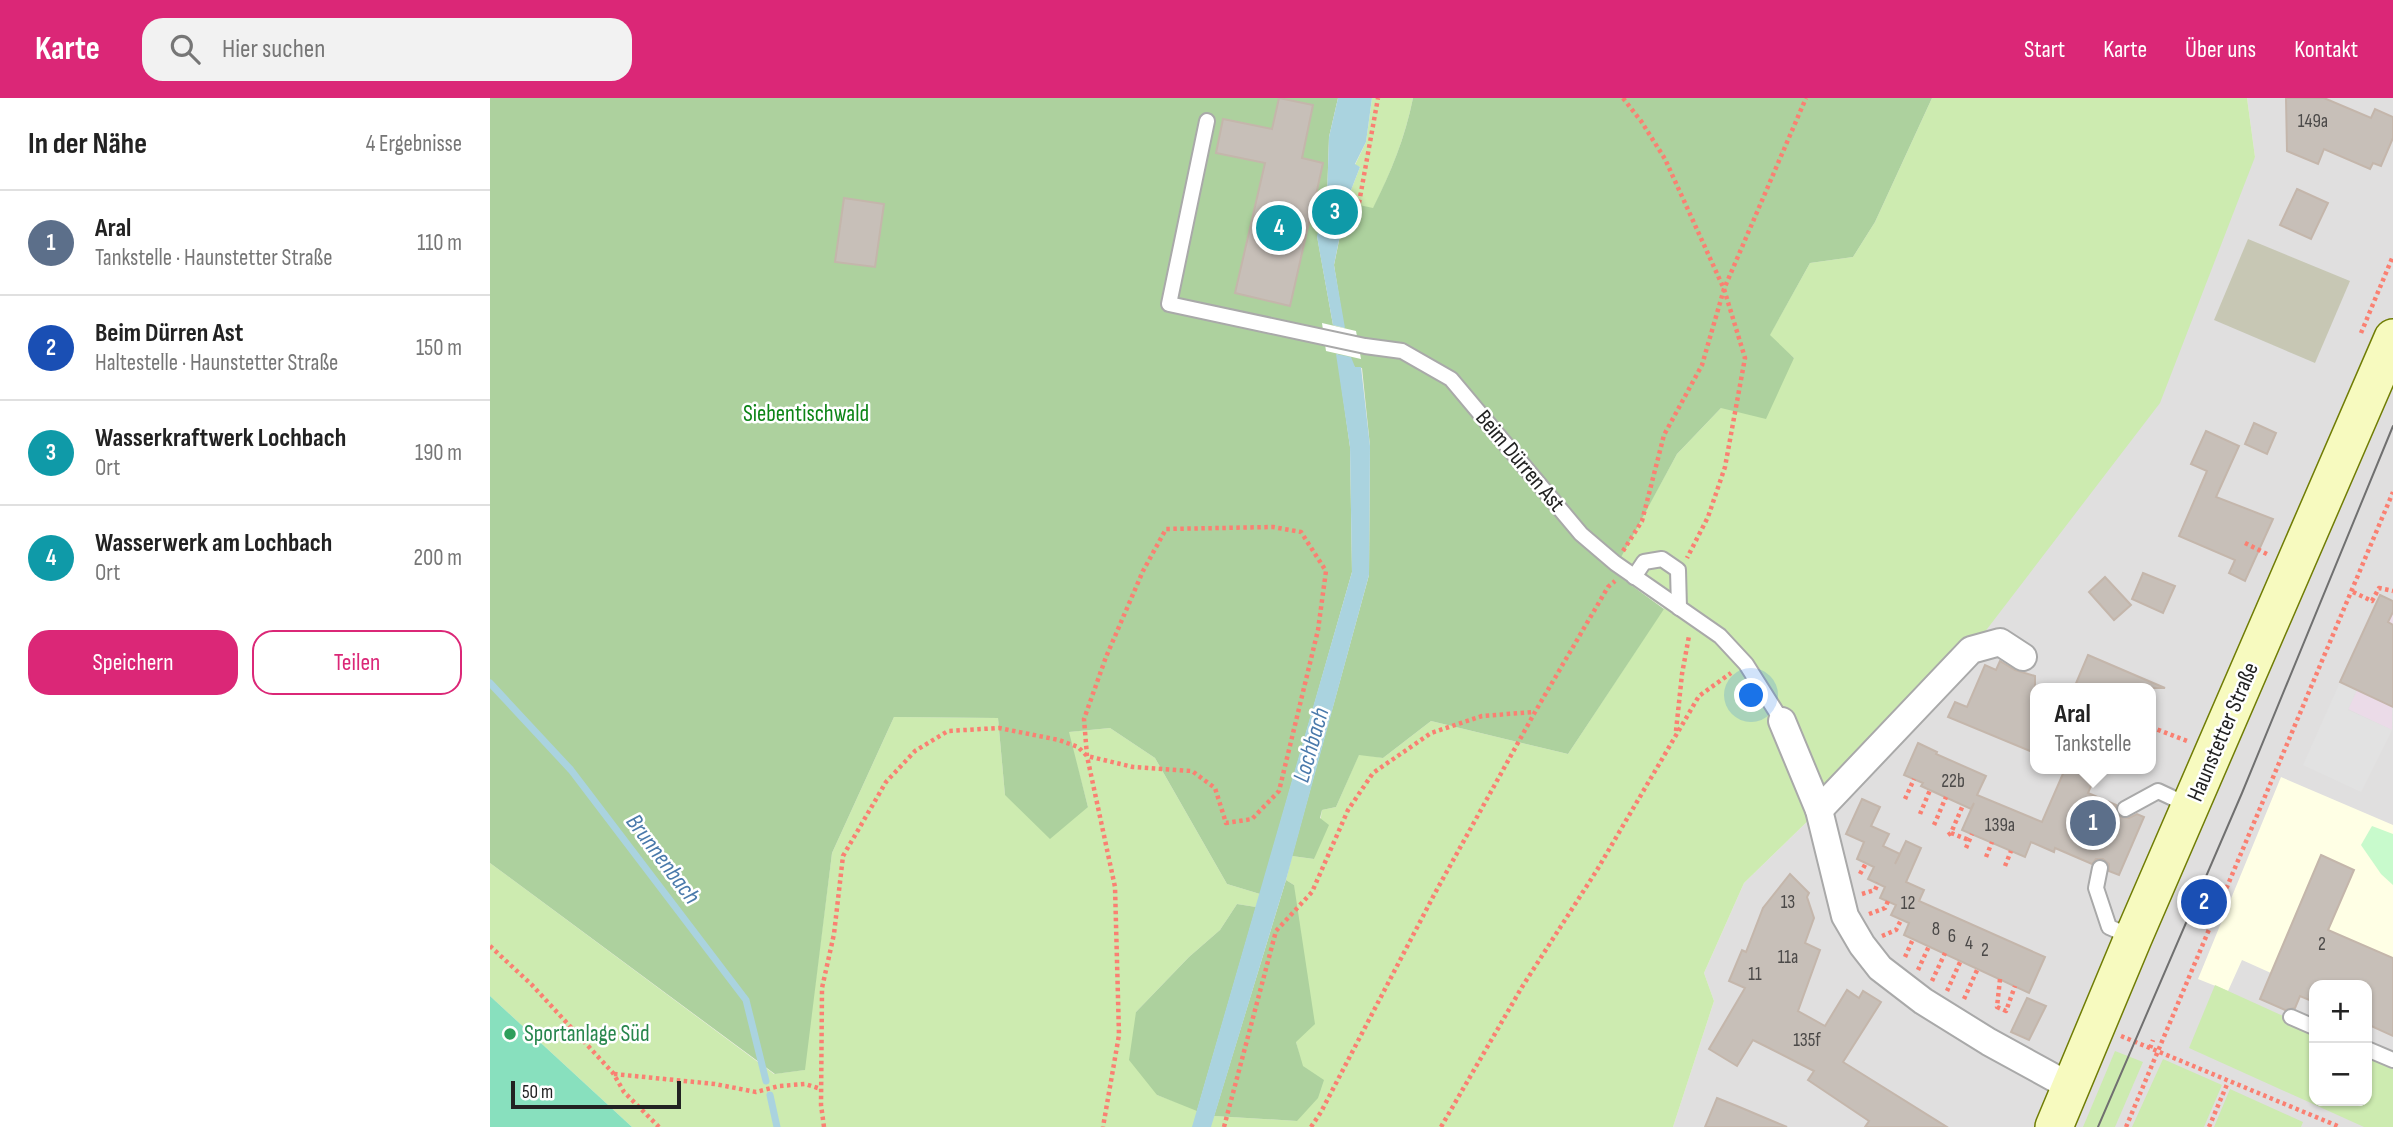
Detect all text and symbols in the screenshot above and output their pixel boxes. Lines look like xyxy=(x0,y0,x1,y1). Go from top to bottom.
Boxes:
search box xyxy=(142,18,632,81)
text: Karte xyxy=(35,29,100,69)
icon: search xyxy=(166,30,204,68)
text: Hier suchen xyxy=(222,34,325,65)
text: Start xyxy=(2024,35,2065,64)
text: Karte xyxy=(2103,35,2147,64)
text: Über uns xyxy=(2185,35,2256,64)
text: Kontakt xyxy=(2294,35,2358,64)
house number: 149a xyxy=(2298,110,2328,133)
text: In der Nähe xyxy=(28,126,147,162)
text: 4 Ergebnisse xyxy=(366,130,462,158)
pin: 3 xyxy=(1312,186,1358,238)
pin: 4 xyxy=(1256,202,1302,254)
text: Aral xyxy=(95,213,131,244)
text: 1 xyxy=(46,229,56,257)
text: 110 m xyxy=(417,229,462,257)
text: Tankstelle · Haunstetter Straße xyxy=(95,244,332,272)
text: Beim Dürren Ast xyxy=(95,318,243,349)
text: 2 xyxy=(46,334,56,362)
text: 150 m xyxy=(416,334,462,362)
text: Haltestelle · Haunstetter Straße xyxy=(95,349,338,377)
park label: Siebentischwald xyxy=(743,400,869,428)
street label: Beim Dürren Ast xyxy=(1469,405,1571,517)
text: Wasserkraftwerk Lochbach xyxy=(95,423,346,454)
text: 3 xyxy=(46,439,56,467)
text: 190 m xyxy=(415,439,462,467)
text: Ort xyxy=(95,454,120,482)
text: Wasserwerk am Lochbach xyxy=(95,528,332,559)
text: 4 xyxy=(46,544,56,572)
text: 200 m xyxy=(414,544,462,572)
text: Ort xyxy=(95,559,120,587)
button: Speichern xyxy=(28,630,238,695)
button: Teilen xyxy=(252,630,462,695)
street label: Haunstetter Straße xyxy=(2181,658,2265,806)
your location xyxy=(1734,678,1768,712)
popup xyxy=(2030,683,2156,774)
text: Aral xyxy=(2054,699,2091,730)
water label: Lochbach xyxy=(1287,704,1335,786)
text: Tankstelle xyxy=(2054,730,2132,758)
house number: 22b xyxy=(1941,770,1965,793)
pin: 1 xyxy=(2070,797,2116,849)
water label: Brunnenbach xyxy=(620,808,706,910)
house number: 139a xyxy=(1985,814,2015,837)
pin: 2 xyxy=(2181,876,2227,928)
house number: 13 xyxy=(1781,891,1795,914)
house number: 12 xyxy=(1901,892,1915,915)
house number: 8 xyxy=(1932,918,1940,941)
house number: 6 xyxy=(1948,925,1956,948)
house number: 4 xyxy=(1965,932,1973,955)
house number: 2 xyxy=(2318,933,2326,956)
house number: 2 xyxy=(1981,939,1989,962)
house number: 11a xyxy=(1778,946,1798,969)
house number: 11 xyxy=(1748,963,1762,986)
map controls xyxy=(2309,980,2372,1106)
button: + xyxy=(2309,980,2372,1043)
place label: Sportanlage Süd xyxy=(524,1020,650,1048)
marker: Sportanlage Süd xyxy=(502,1026,518,1042)
house number: 135f xyxy=(1793,1029,1821,1052)
button: − xyxy=(2309,1043,2372,1106)
scale bar xyxy=(511,1078,681,1110)
text: 50 m xyxy=(522,1081,553,1104)

